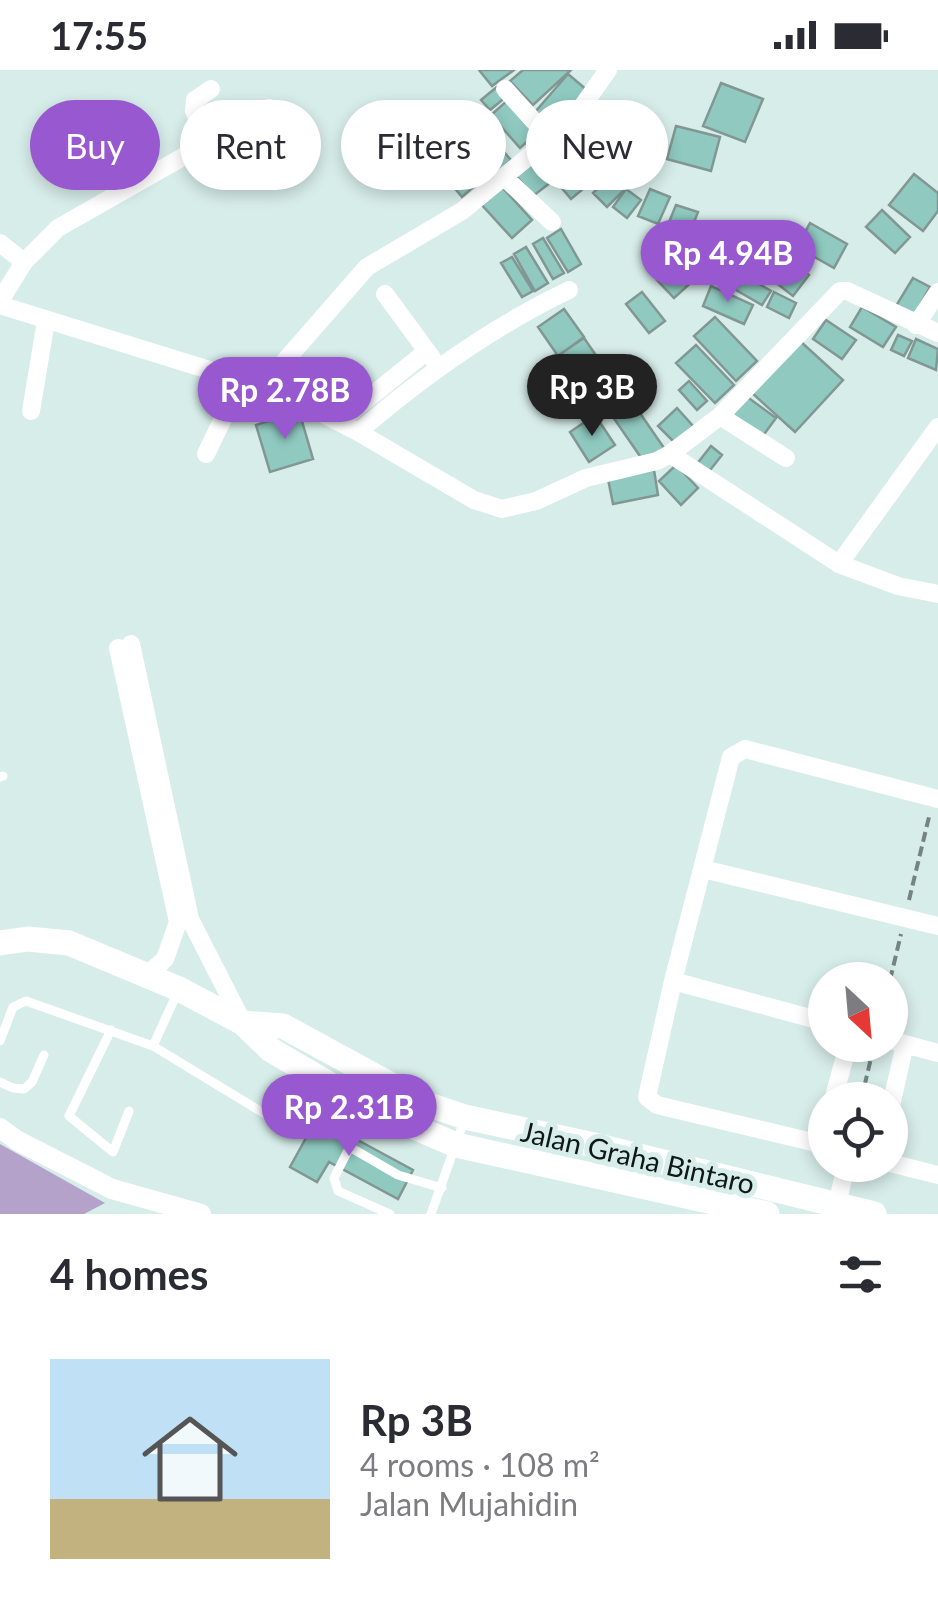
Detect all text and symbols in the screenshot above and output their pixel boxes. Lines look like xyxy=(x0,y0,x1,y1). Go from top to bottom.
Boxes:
text: 17:55 xyxy=(50,12,148,58)
chip: Buy xyxy=(30,100,160,190)
chip: Rent xyxy=(180,100,321,190)
chip: Filters xyxy=(341,100,506,190)
chip: New xyxy=(526,100,668,190)
pin: Rp 4.94B xyxy=(625,220,831,305)
text: Rp 4.94B xyxy=(663,233,793,272)
pin: Rp 3B xyxy=(522,354,662,439)
pin: Rp 2.78B xyxy=(182,357,388,442)
text: Rp 3B xyxy=(549,367,635,406)
text: Rp 2.78B xyxy=(220,370,350,409)
north arrow xyxy=(808,962,908,1062)
map controls xyxy=(808,962,908,1182)
pin: Rp 2.31B xyxy=(246,1074,452,1159)
button: locate xyxy=(808,1082,908,1182)
text: Rp 2.31B xyxy=(284,1087,414,1126)
street label: Jalan Graha Bintaro xyxy=(518,1114,758,1200)
icon: filters xyxy=(833,1247,888,1302)
text: 4 homes xyxy=(50,1249,208,1299)
text: Rp 3B xyxy=(360,1395,473,1445)
icon: home xyxy=(130,1399,250,1519)
text: 4 rooms · 108 m² xyxy=(360,1445,600,1484)
text: Jalan Mujahidin xyxy=(360,1484,578,1523)

